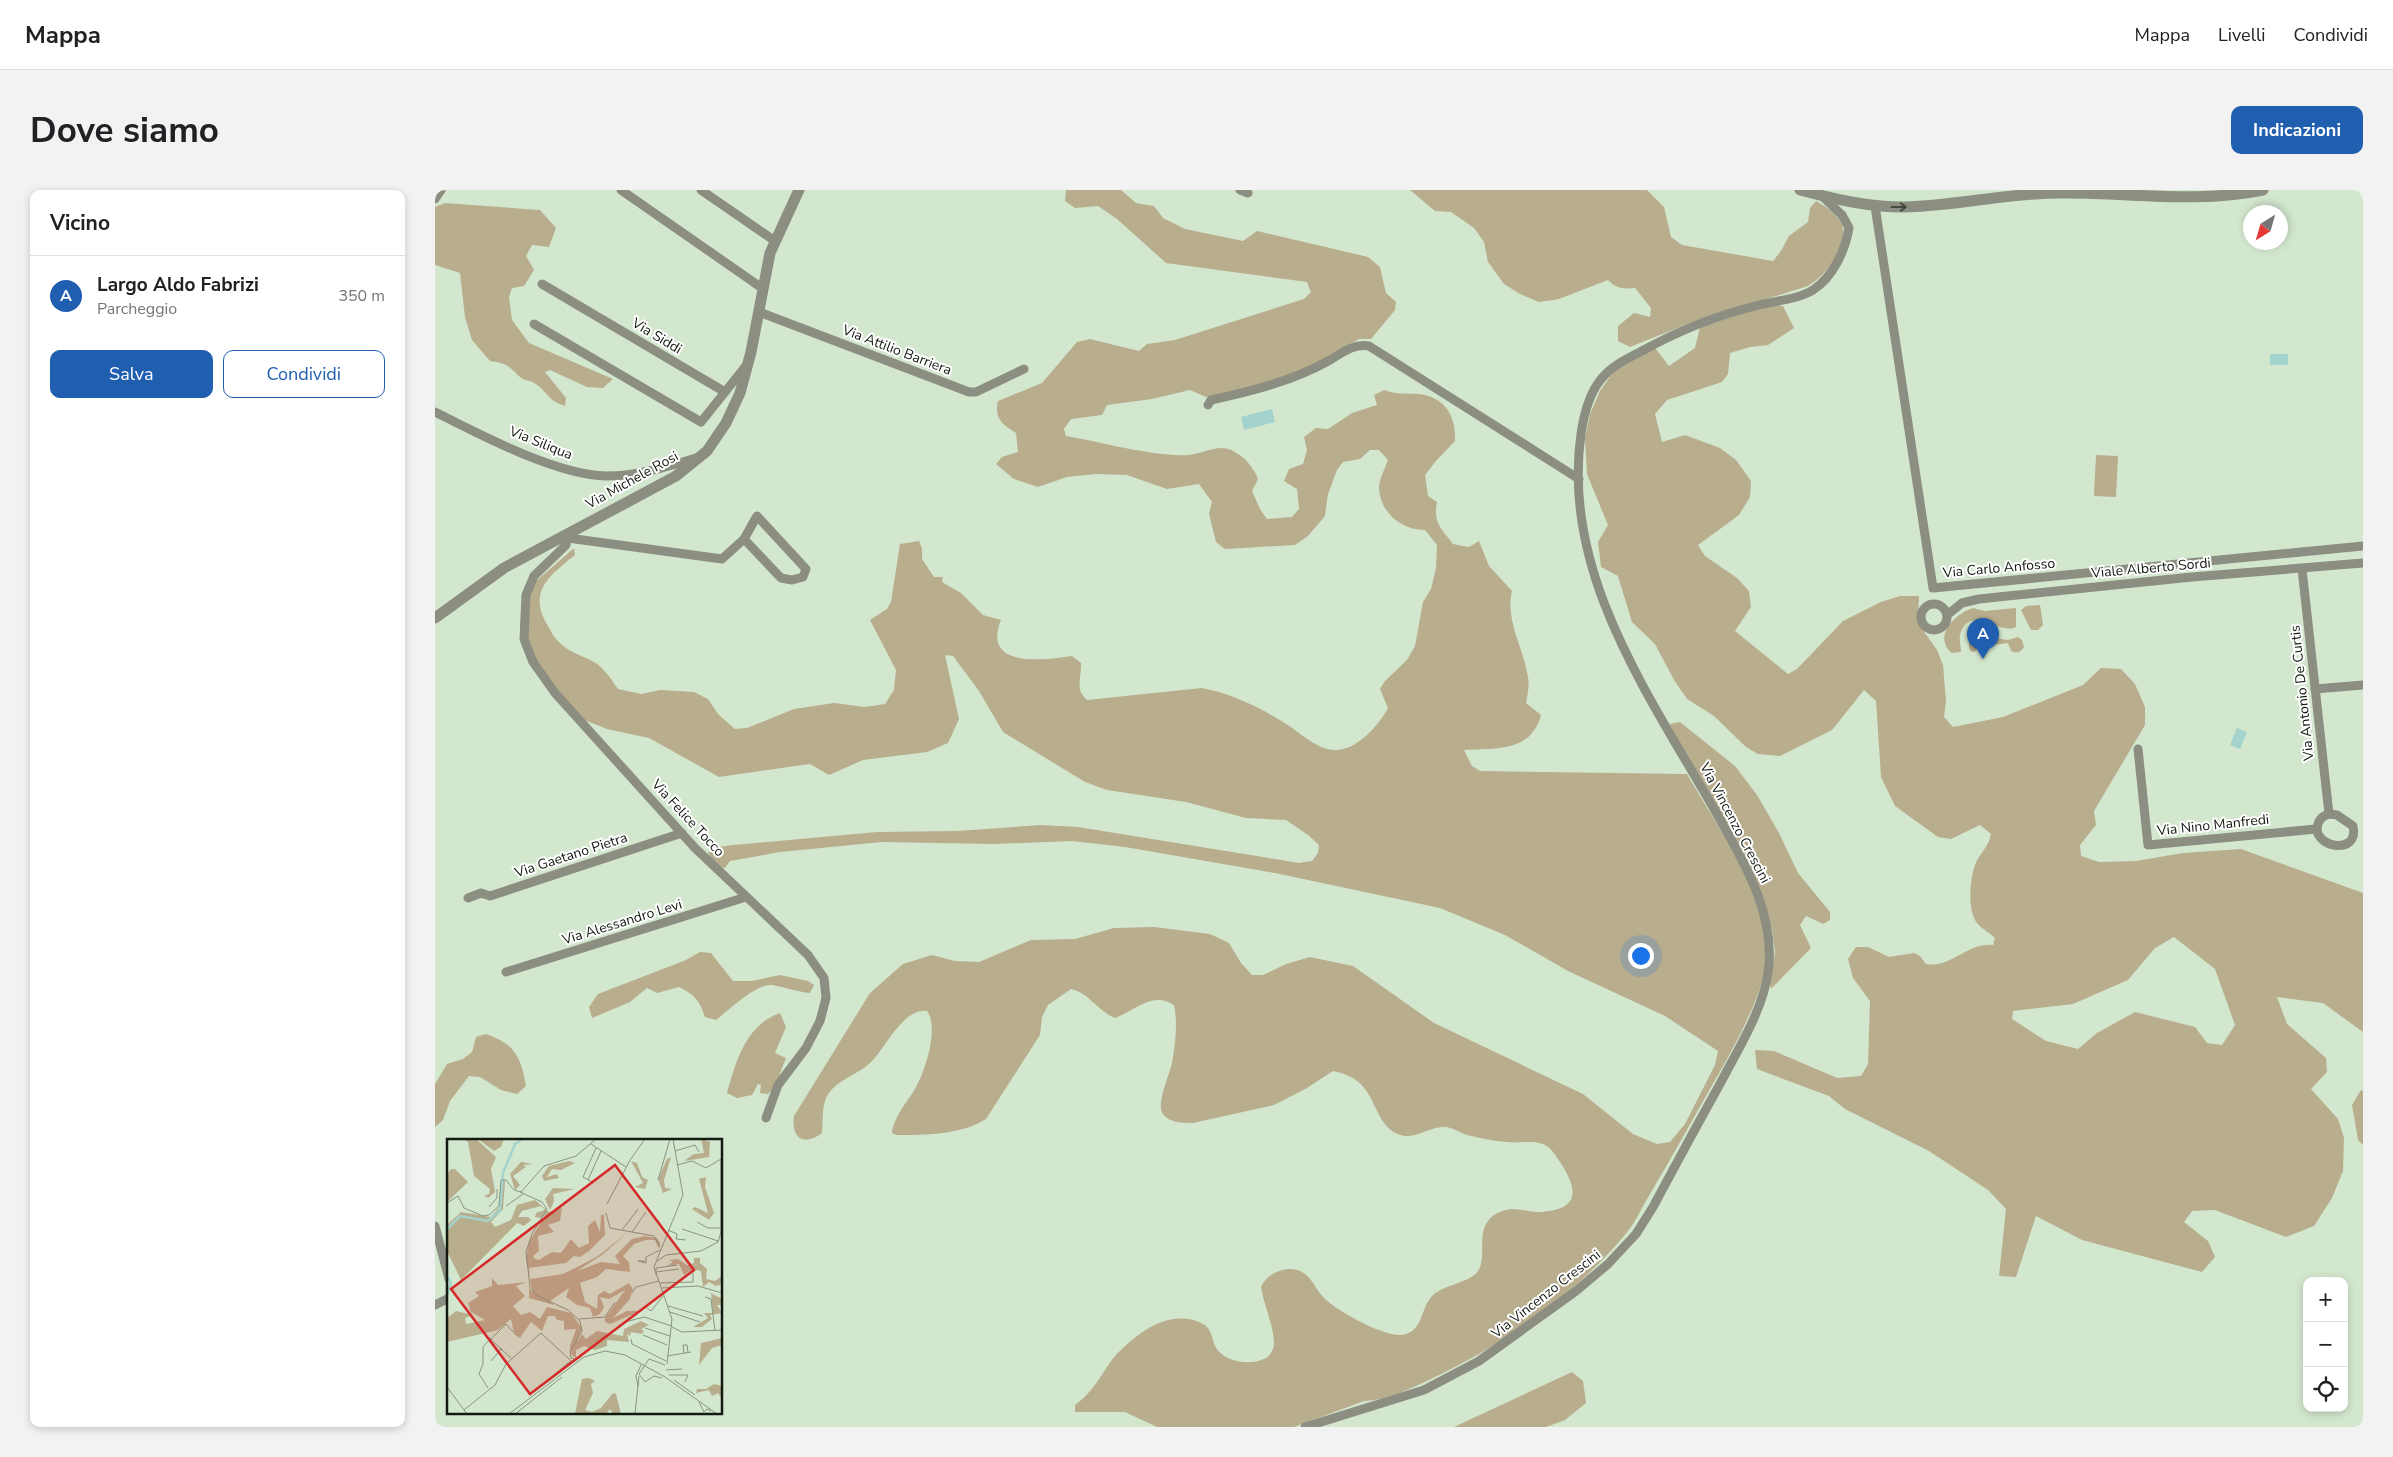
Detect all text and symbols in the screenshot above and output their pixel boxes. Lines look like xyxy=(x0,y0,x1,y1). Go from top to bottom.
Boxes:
text: Mappa xyxy=(25,19,101,51)
text: Mappa xyxy=(2135,23,2190,47)
text: Livelli xyxy=(2218,23,2265,47)
text: Condividi xyxy=(2293,23,2368,47)
button: Indicazioni xyxy=(2231,106,2363,154)
text: Dove siamo xyxy=(30,107,219,154)
one-way arrow xyxy=(1891,202,1907,212)
north arrow xyxy=(2243,205,2288,250)
text: Vicino xyxy=(50,209,110,237)
text: Largo Aldo Fabrizi xyxy=(97,272,259,298)
text: A xyxy=(60,285,72,307)
text: 350 m xyxy=(338,285,385,307)
text: Parcheggio xyxy=(97,298,177,320)
street label: Via Siddi xyxy=(628,313,686,358)
street label: Via Attilio Barriera xyxy=(839,320,954,380)
button: Salva xyxy=(50,350,213,398)
button: Condividi xyxy=(223,350,385,398)
street label: Via Siliqua xyxy=(506,421,575,464)
street label: Via Michele Rosi xyxy=(581,447,682,514)
street label: Viale Alberto Sordi xyxy=(2090,553,2211,583)
street label: Via Carlo Anfosso xyxy=(1941,554,2056,582)
pin: A xyxy=(1967,618,1999,659)
street label: Via Antonio De Curtis xyxy=(2285,624,2319,763)
street label: Via Vincenzo Crescini xyxy=(1695,759,1775,886)
street label: Via Felice Tocco xyxy=(647,775,729,861)
street label: Via Nino Manfredi xyxy=(2155,810,2270,840)
street label: Via Gaetano Pietra xyxy=(511,828,630,882)
street label: Via Alessandro Levi xyxy=(559,895,684,950)
your location xyxy=(1628,943,1654,969)
inset map xyxy=(447,1139,723,1414)
street label: Via Vincenzo Crescini xyxy=(1487,1245,1605,1343)
map controls xyxy=(2303,1277,2348,1412)
button: + xyxy=(2303,1277,2348,1322)
button: − xyxy=(2303,1322,2348,1367)
button: locate xyxy=(2303,1367,2348,1412)

